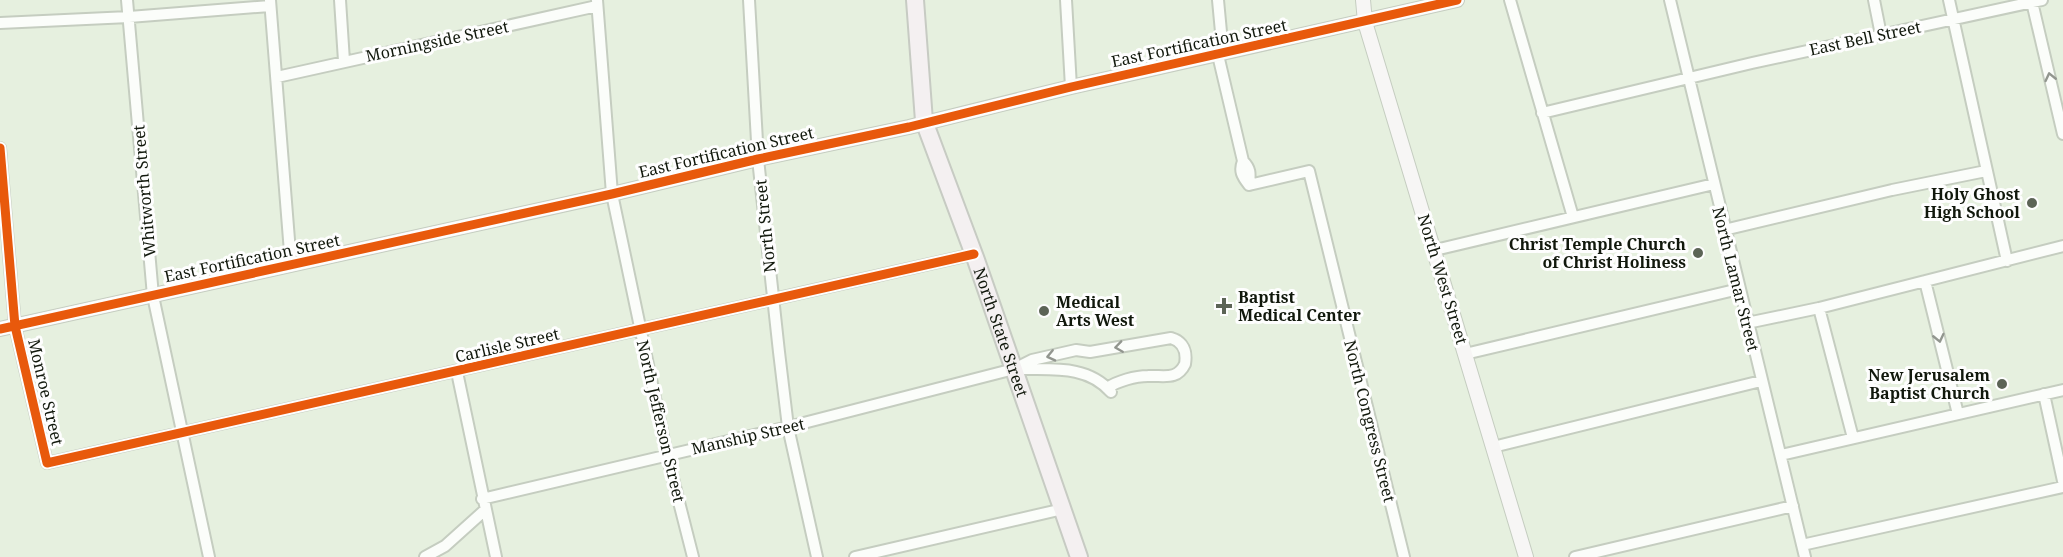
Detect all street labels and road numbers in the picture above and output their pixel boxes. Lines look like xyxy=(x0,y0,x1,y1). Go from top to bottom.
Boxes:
street label: East Fortification Street xyxy=(1109,14,1289,72)
street label: Morningside Street xyxy=(363,15,511,67)
street label: East Bell Street xyxy=(1807,15,1923,61)
street label: East Fortification Street xyxy=(636,121,816,183)
street label: Whitworth Street xyxy=(127,124,161,258)
street label: North Street xyxy=(749,178,781,274)
street label: North Lamar Street xyxy=(1707,204,1765,354)
street label: North West Street xyxy=(1413,211,1473,347)
street label: East Fortification Street xyxy=(162,229,342,287)
street label: North State Street xyxy=(968,264,1034,400)
street label: Carlisle Street xyxy=(453,322,561,368)
street label: Monroe Street xyxy=(23,337,69,448)
street label: North Jefferson Street xyxy=(632,338,690,505)
street label: North Congress Street xyxy=(1339,338,1401,505)
street label: Manship Street xyxy=(689,412,807,460)

